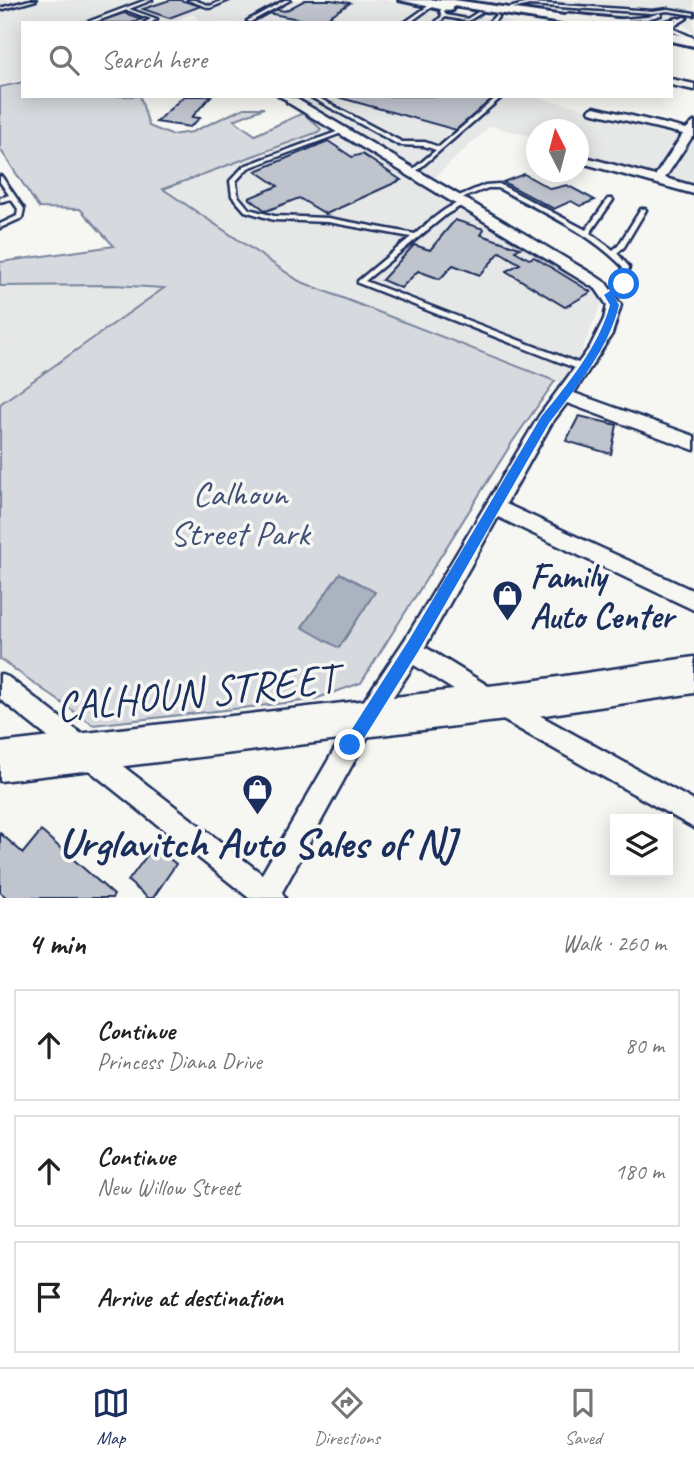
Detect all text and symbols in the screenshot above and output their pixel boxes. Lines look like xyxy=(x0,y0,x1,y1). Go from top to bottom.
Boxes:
search box xyxy=(21,21,673,98)
icon: search xyxy=(45,41,83,79)
text: Search here xyxy=(101,43,207,76)
north arrow xyxy=(526,119,589,182)
route start xyxy=(608,268,639,299)
park label: Calhoun Street Park xyxy=(170,471,312,556)
place label: Family Auto Center xyxy=(530,554,677,639)
shop icon: Family Auto Center xyxy=(490,579,524,623)
street label: CALHOUN STREET xyxy=(54,651,348,734)
route end xyxy=(334,729,365,760)
shop icon: Urglavitch Auto Sales of NJ xyxy=(240,773,274,817)
map controls xyxy=(610,814,673,877)
button: layers xyxy=(610,814,673,877)
place label: Urglavitch Auto Sales of NJ xyxy=(59,817,461,870)
text: 4 min xyxy=(28,925,85,963)
text: Walk · 260 m xyxy=(562,929,666,958)
text: Continue xyxy=(97,1014,175,1047)
icon: ahead xyxy=(30,1026,68,1064)
text: 80 m xyxy=(625,1031,664,1060)
text: Princess Diana Drive xyxy=(97,1047,262,1076)
text: Continue xyxy=(97,1140,175,1173)
icon: ahead xyxy=(30,1152,68,1190)
text: 180 m xyxy=(615,1157,664,1186)
text: New Willow Street xyxy=(97,1173,240,1202)
icon: arrive xyxy=(30,1278,68,1316)
text: Arrive at destination xyxy=(97,1281,283,1314)
tab: Map xyxy=(92,1384,130,1450)
tab: Directions xyxy=(314,1384,380,1450)
tab: Saved xyxy=(564,1384,602,1450)

